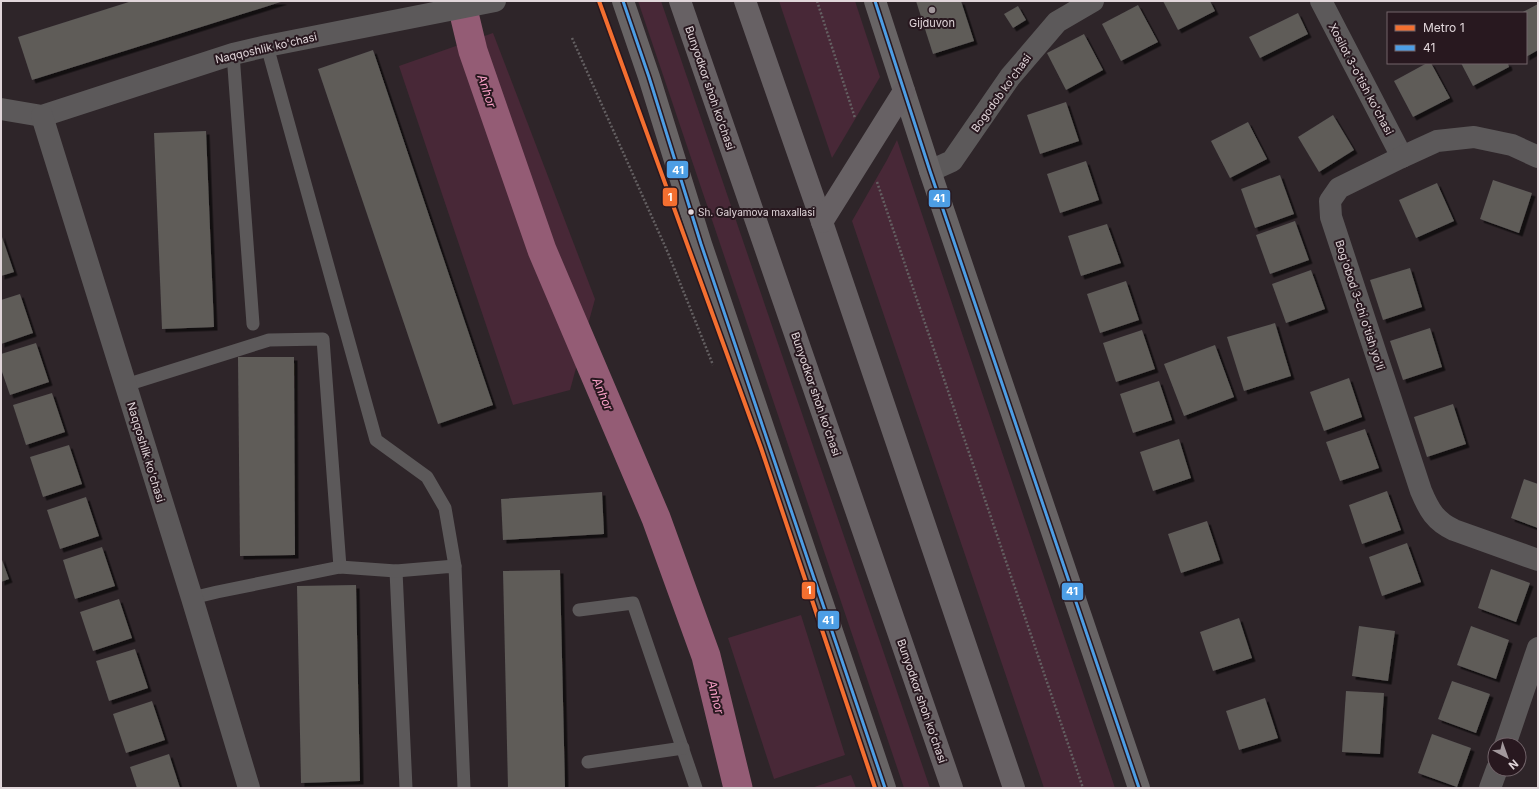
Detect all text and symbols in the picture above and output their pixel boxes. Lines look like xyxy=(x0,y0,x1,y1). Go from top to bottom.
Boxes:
marker: Gijduvon xyxy=(927,5,937,15)
legend xyxy=(1387,12,1527,64)
place label: Gijduvon xyxy=(909,16,955,30)
text: Metro 1 xyxy=(1423,20,1465,35)
street label: Xosilot 3-o'tish ko'chasi xyxy=(1326,21,1396,137)
street label: Bunyodkor shoh ko'chasi xyxy=(682,24,738,152)
street label: Naqqoshlik ko'chasi xyxy=(214,29,318,67)
text: 41 xyxy=(1423,40,1435,55)
street label: Bogodob ko'chasi xyxy=(968,51,1034,135)
water label: Anhor xyxy=(474,71,500,110)
line badge: 41 xyxy=(666,160,689,179)
text: 41 xyxy=(672,163,684,177)
line badge: 1 xyxy=(662,187,678,207)
line badge: 41 xyxy=(928,189,951,208)
text: 1 xyxy=(668,190,673,204)
text: 41 xyxy=(933,191,945,205)
place label: Sh. Galyamova maxallasi xyxy=(698,206,815,218)
marker: Sh. Galyamova maxallasi xyxy=(686,207,696,217)
street label: Bog'obod 3-chi o'tish yo'li xyxy=(1332,238,1388,372)
street label: Bunyodkor shoh ko'chasi xyxy=(788,330,844,458)
water label: Anhor xyxy=(589,374,617,413)
street label: Naqqoshlik ko'chasi xyxy=(124,400,168,504)
line badge: 1 xyxy=(801,581,816,600)
line badge: 41 xyxy=(1061,582,1084,601)
text: 1 xyxy=(807,583,812,597)
text: 41 xyxy=(1066,584,1078,598)
line badge: 41 xyxy=(817,610,840,630)
text: 41 xyxy=(822,613,834,627)
street label: Bunyodkor shoh ko'chasi xyxy=(894,637,950,765)
water label: Anhor xyxy=(704,678,728,716)
north arrow xyxy=(1487,737,1527,777)
text: N xyxy=(1506,757,1521,773)

